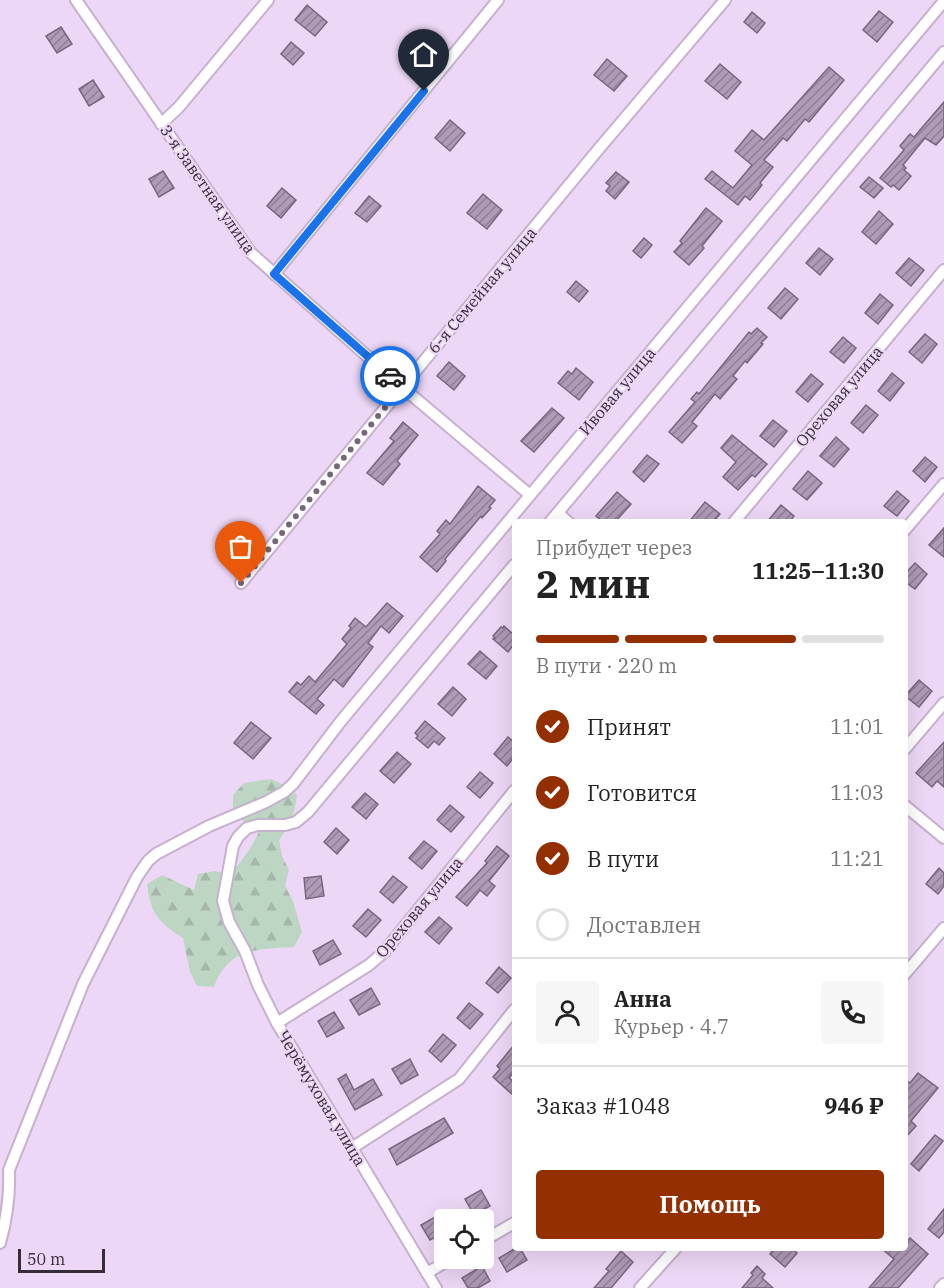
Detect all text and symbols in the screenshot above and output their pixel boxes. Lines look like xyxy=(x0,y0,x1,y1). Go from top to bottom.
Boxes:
pin xyxy=(398,29,449,91)
icon: home xyxy=(407,38,440,71)
street label: 3-я Заветная улица xyxy=(156,121,260,258)
street label: 6-я Семейная улица xyxy=(423,223,541,357)
street label: Ореховая улица xyxy=(791,341,887,451)
street label: Ивовая улица xyxy=(574,343,660,439)
courier xyxy=(360,346,420,406)
icon: car xyxy=(374,360,407,393)
pin xyxy=(215,521,266,583)
icon: bag xyxy=(224,530,257,563)
text: Прибудет через xyxy=(536,534,692,561)
text: 11:25–11:30 xyxy=(752,556,884,585)
text: 2 мин xyxy=(536,558,650,609)
text: В пути · 220 m xyxy=(536,652,677,679)
icon: check xyxy=(536,710,569,743)
text: Принят xyxy=(587,712,671,741)
text: 11:01 xyxy=(830,713,884,740)
icon: check xyxy=(536,776,569,809)
text: Готовится xyxy=(587,778,697,807)
text: 11:03 xyxy=(830,779,884,806)
icon: check xyxy=(536,842,569,875)
text: В пути xyxy=(587,844,659,873)
text: 11:21 xyxy=(830,845,884,872)
street label: Ореховая улица xyxy=(371,852,467,962)
text: Доставлен xyxy=(587,910,701,939)
button: person xyxy=(536,981,599,1044)
button: phone xyxy=(821,981,884,1044)
text: Анна xyxy=(614,984,672,1013)
text: Курьер · 4.7 xyxy=(614,1013,729,1040)
street label: Черёмуховая улица xyxy=(273,1026,371,1170)
text: Заказ #1048 xyxy=(536,1091,670,1120)
text: 946 ₽ xyxy=(824,1091,884,1120)
button: Помощь xyxy=(536,1170,884,1239)
map controls xyxy=(434,1209,494,1269)
button: locate xyxy=(434,1209,494,1269)
scale bar xyxy=(18,1246,105,1274)
text: 50 m xyxy=(27,1249,65,1269)

